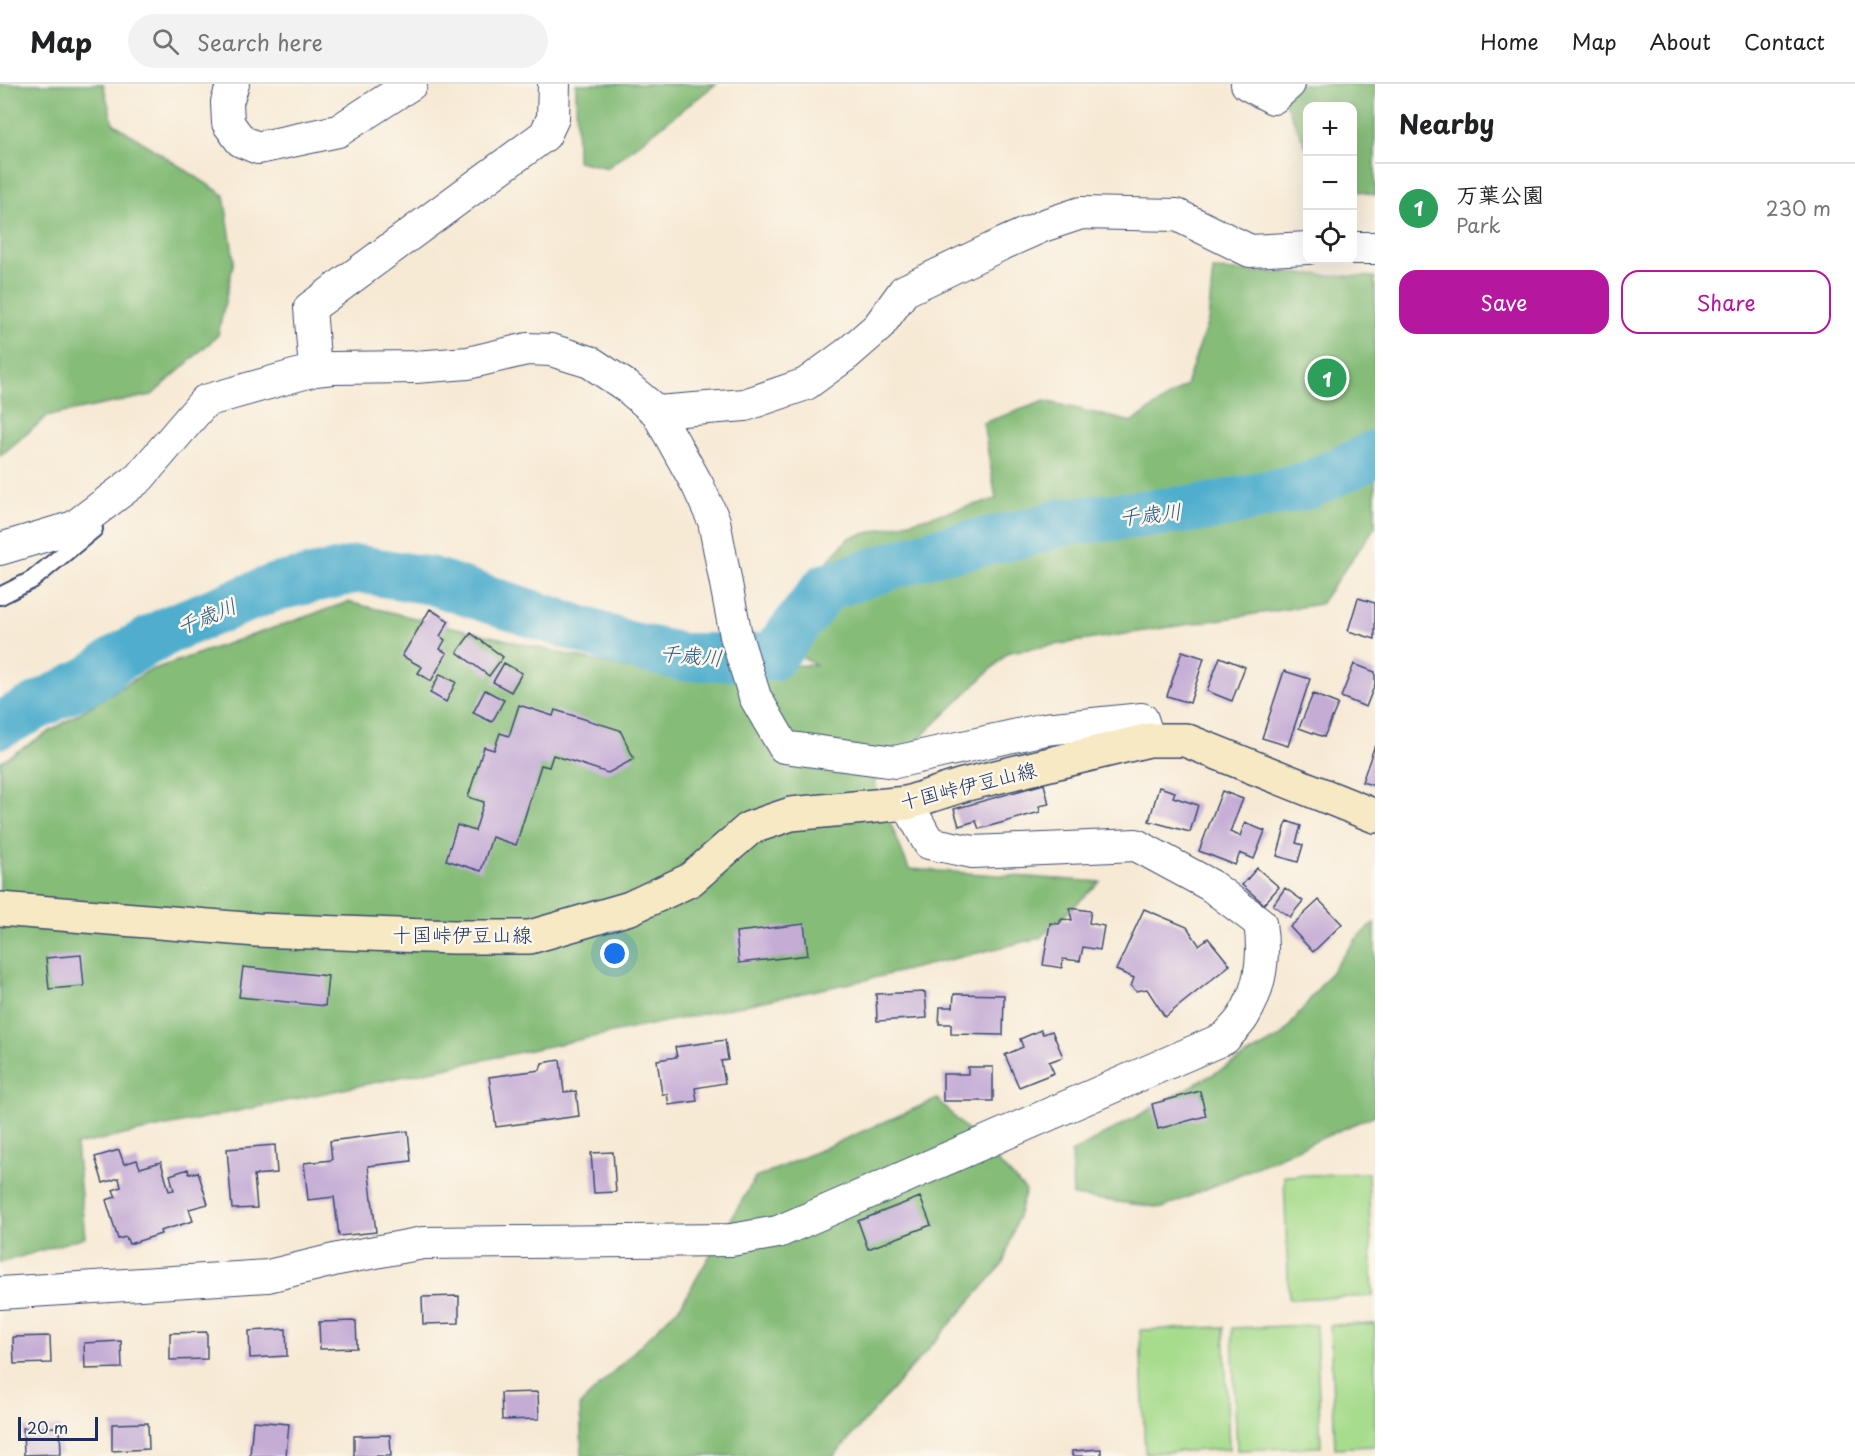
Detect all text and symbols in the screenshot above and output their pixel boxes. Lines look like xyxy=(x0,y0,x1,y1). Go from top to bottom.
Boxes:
search box xyxy=(128,14,548,68)
text: Map xyxy=(30,20,92,63)
icon: search xyxy=(149,25,182,58)
text: Search here xyxy=(197,25,323,58)
text: Home xyxy=(1480,25,1539,57)
text: Map xyxy=(1572,25,1617,57)
text: About xyxy=(1650,25,1711,57)
text: Contact xyxy=(1744,25,1825,57)
map controls xyxy=(1303,102,1357,264)
button: + xyxy=(1303,102,1357,156)
text: Nearby xyxy=(1399,104,1494,143)
button: − xyxy=(1303,156,1357,210)
text: 万葉公園 xyxy=(1456,177,1544,210)
text: 1 xyxy=(1414,193,1423,223)
text: 230 m xyxy=(1766,193,1831,223)
button: locate xyxy=(1303,210,1357,264)
text: Park xyxy=(1456,210,1501,240)
button: Save xyxy=(1399,270,1609,334)
button: Share xyxy=(1621,270,1831,334)
pin: 1 xyxy=(1308,356,1346,400)
water label: 千歳川 xyxy=(1117,494,1183,532)
water label: 千歳川 xyxy=(171,588,241,642)
water label: 千歳川 xyxy=(658,635,724,673)
street label: 十国峠伊豆山線 xyxy=(896,754,1040,816)
street label: 十国峠伊豆山線 xyxy=(392,919,532,949)
your location xyxy=(600,939,629,968)
scale bar xyxy=(18,1414,98,1442)
text: 20 m xyxy=(27,1415,68,1439)

